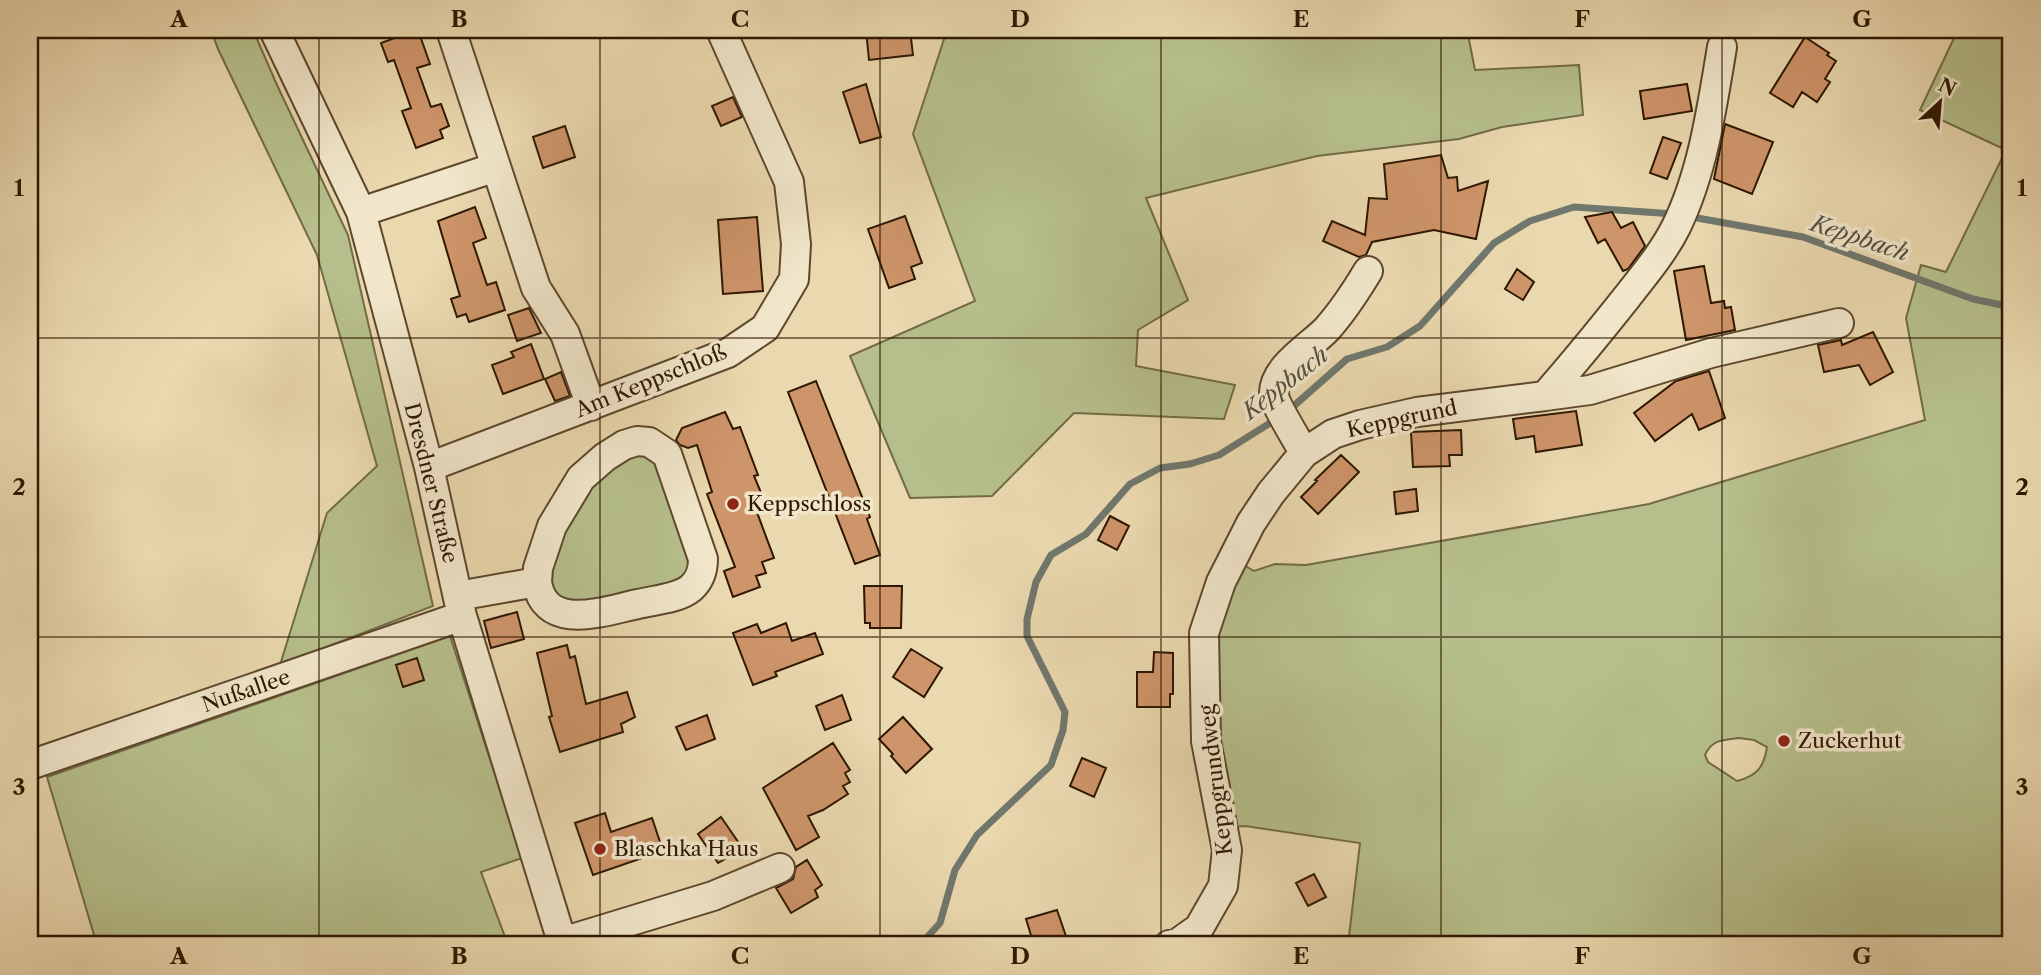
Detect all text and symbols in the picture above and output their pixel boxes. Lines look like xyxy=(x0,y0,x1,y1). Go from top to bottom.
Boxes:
text: A xyxy=(169,5,189,33)
text: B xyxy=(450,5,468,33)
text: C xyxy=(731,5,749,33)
text: D xyxy=(1010,5,1030,33)
text: E xyxy=(1293,5,1309,33)
text: F xyxy=(1574,5,1590,33)
text: G xyxy=(1852,5,1872,33)
north arrow xyxy=(1904,66,1974,136)
text: N xyxy=(1935,73,1960,101)
text: 1 xyxy=(14,174,25,202)
text: 1 xyxy=(2017,174,2028,202)
water label: Keppbach xyxy=(1805,208,1913,267)
street label: Am Keppschloß xyxy=(571,339,731,423)
water label: Keppbach xyxy=(1235,341,1334,427)
street label: Keppgrund xyxy=(1344,395,1460,442)
street label: Dresdner Straße xyxy=(399,400,464,566)
text: 2 xyxy=(12,473,26,501)
text: 2 xyxy=(2015,473,2029,501)
place label: Keppschloss xyxy=(747,491,871,516)
marker: Keppschloss xyxy=(725,496,741,512)
street label: Nußallee xyxy=(199,664,293,717)
street label: Keppgrundweg xyxy=(1194,702,1237,857)
place label: Zuckerhut xyxy=(1798,728,1902,753)
marker: Zuckerhut xyxy=(1776,733,1792,749)
text: 3 xyxy=(13,773,26,801)
text: 3 xyxy=(2016,773,2029,801)
place label: Blaschka Haus xyxy=(614,836,758,861)
marker: Blaschka Haus xyxy=(592,841,608,857)
text: A xyxy=(169,942,189,970)
text: B xyxy=(450,942,468,970)
text: C xyxy=(731,942,749,970)
text: D xyxy=(1010,942,1030,970)
text: E xyxy=(1293,942,1309,970)
text: F xyxy=(1574,942,1590,970)
text: G xyxy=(1852,942,1872,970)

